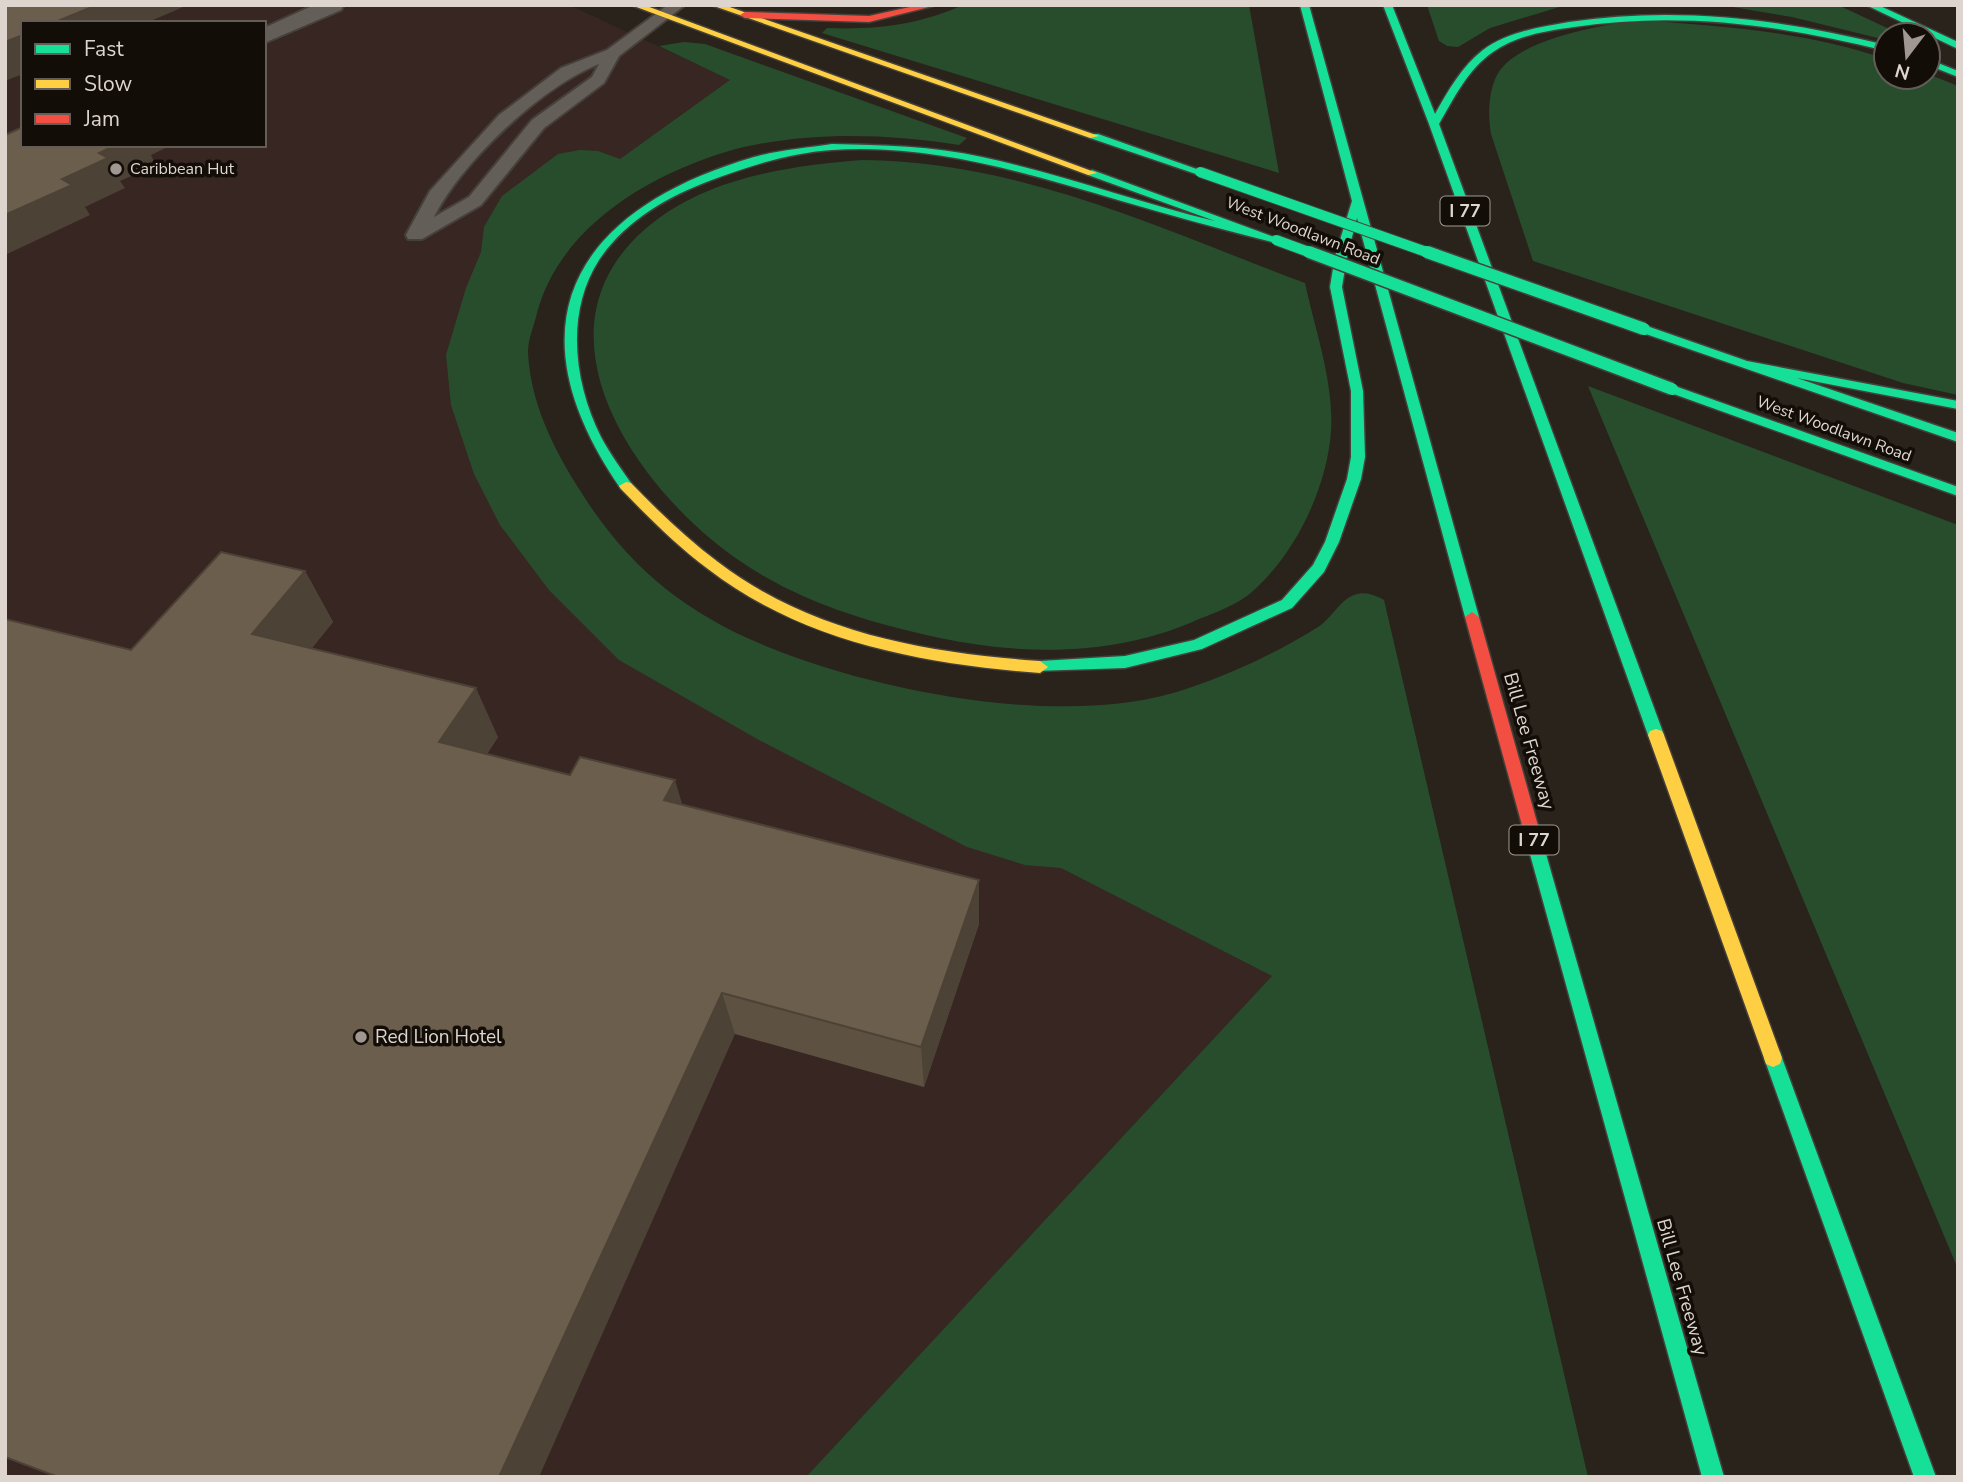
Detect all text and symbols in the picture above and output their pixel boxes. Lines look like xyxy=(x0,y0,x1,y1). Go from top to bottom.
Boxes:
legend xyxy=(21,21,266,147)
north arrow xyxy=(1872,21,1942,91)
text: Fast xyxy=(84,35,124,63)
text: N xyxy=(1892,57,1913,86)
text: Slow xyxy=(84,70,133,98)
text: Jam xyxy=(83,105,120,133)
place label: Caribbean Hut xyxy=(130,158,234,180)
marker: Caribbean Hut xyxy=(108,161,124,177)
street label: West Woodlawn Road xyxy=(1223,191,1383,271)
road number: I 77 xyxy=(1440,196,1490,226)
street label: West Woodlawn Road xyxy=(1753,391,1915,467)
street label: Bill Lee Freeway xyxy=(1497,670,1561,813)
road number: I 77 xyxy=(1510,826,1558,854)
place label: Red Lion Hotel xyxy=(375,1024,502,1050)
marker: Red Lion Hotel xyxy=(353,1029,369,1045)
street label: Bill Lee Freeway xyxy=(1650,1216,1714,1359)

